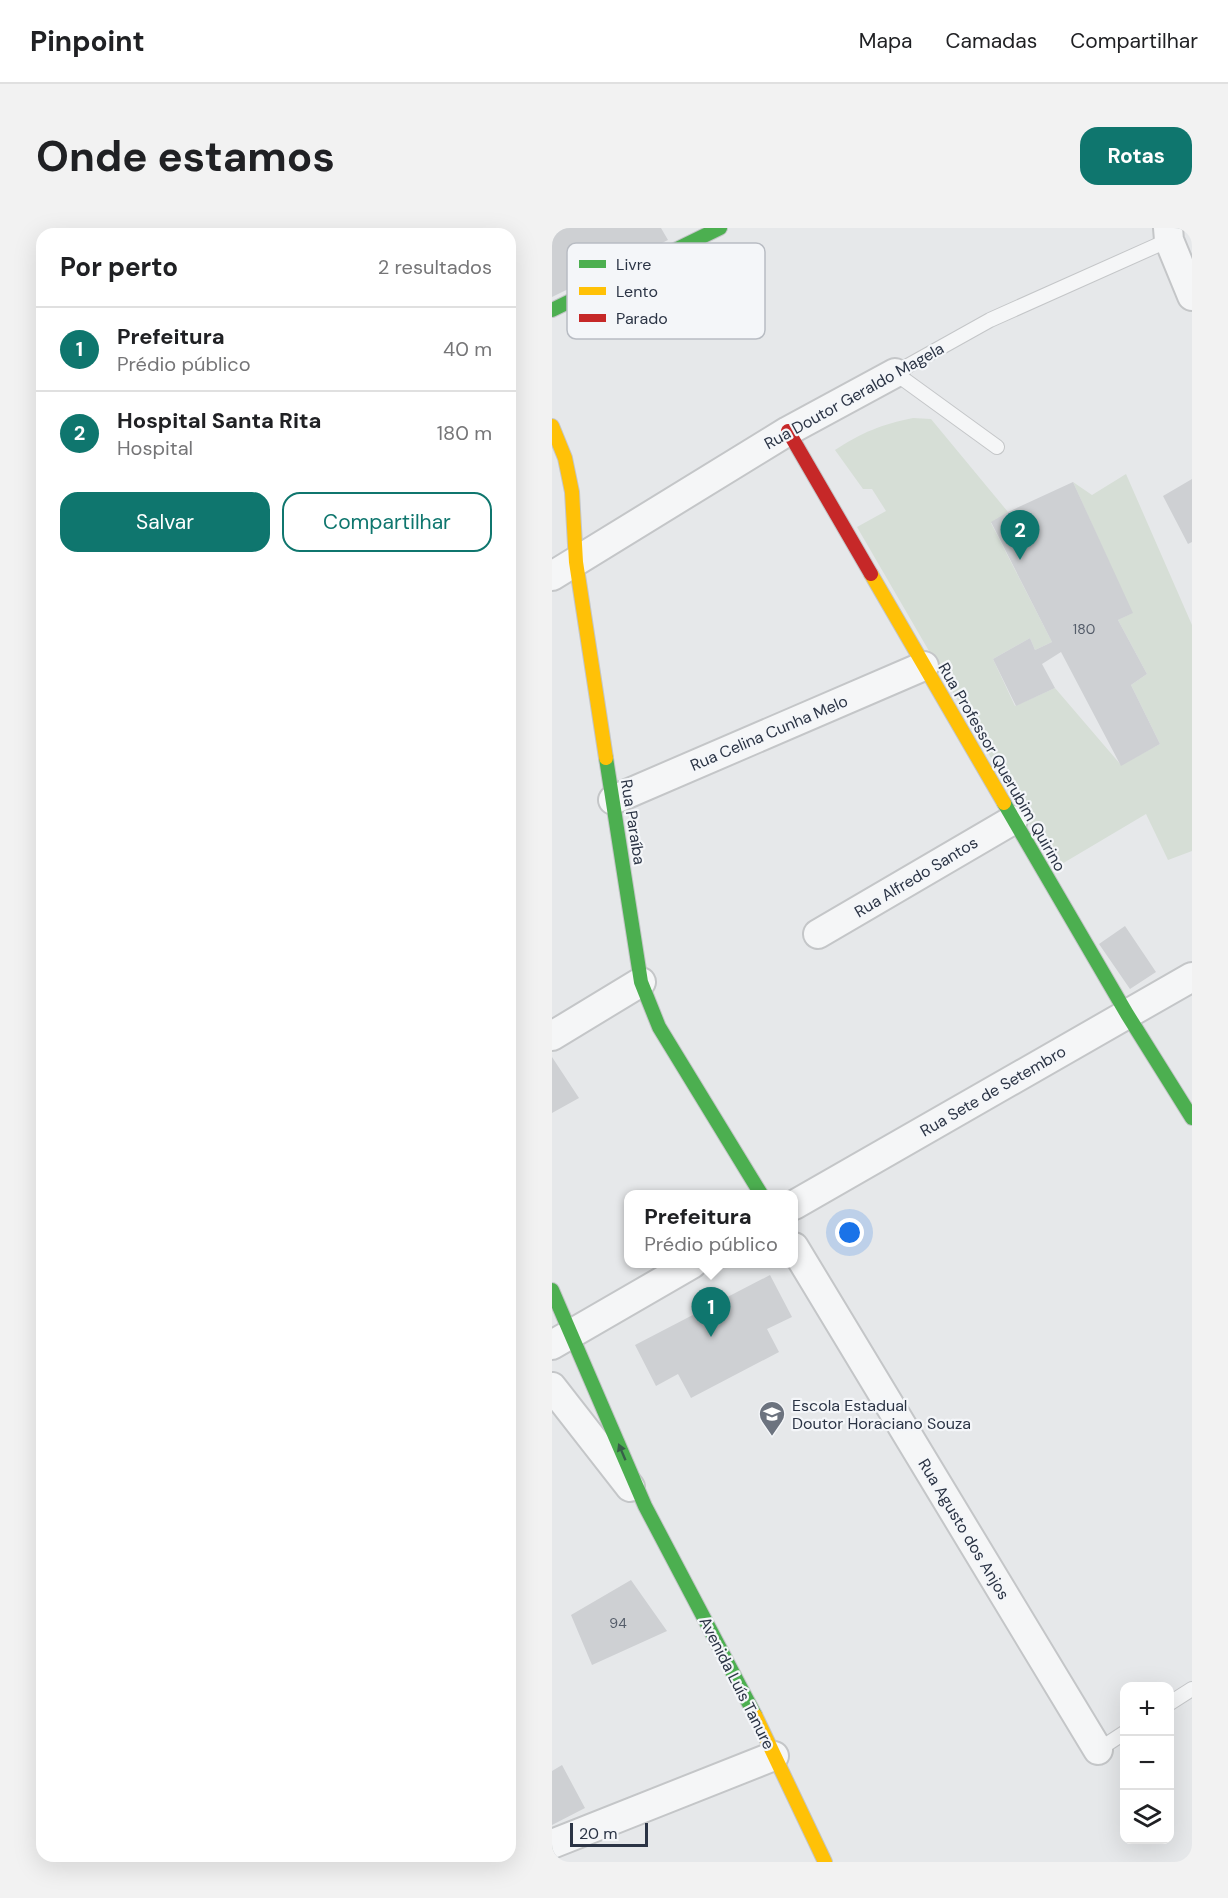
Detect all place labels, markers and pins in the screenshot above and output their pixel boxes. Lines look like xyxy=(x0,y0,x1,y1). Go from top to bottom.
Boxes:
pin: 2 xyxy=(1000,510,1040,560)
pin: 1 xyxy=(692,1288,730,1337)
place label: Escola Estadual Doutor Horaciano Souza xyxy=(792,1395,971,1434)
school or university icon: Escola Estadual Doutor Horaciano Souza xyxy=(757,1399,787,1437)

